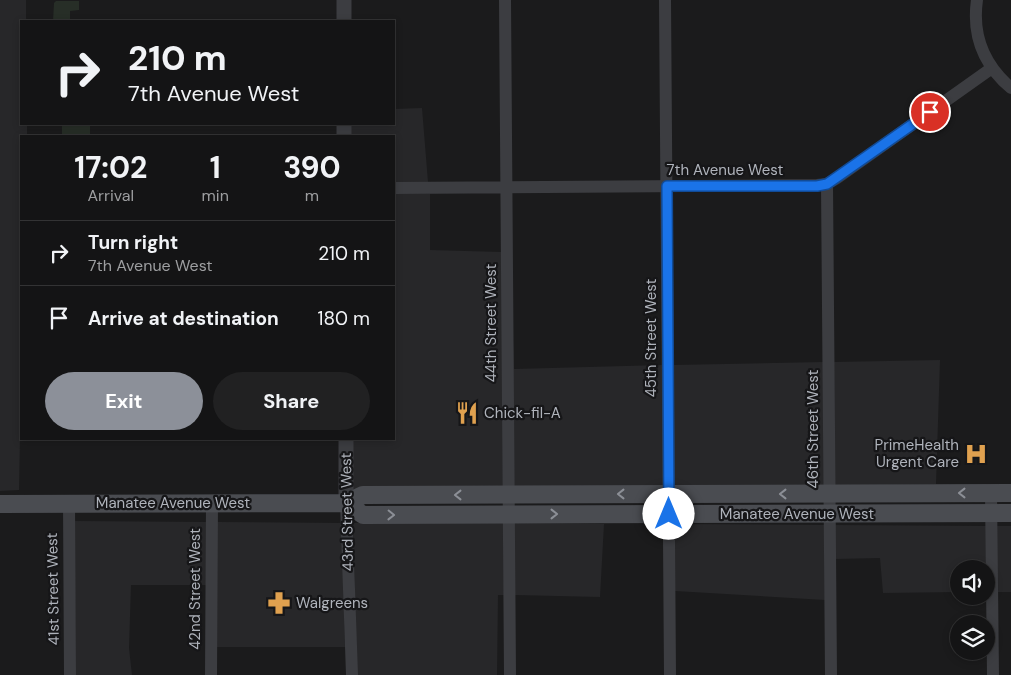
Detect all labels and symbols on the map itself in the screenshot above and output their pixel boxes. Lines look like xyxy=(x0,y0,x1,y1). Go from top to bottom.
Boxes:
pin xyxy=(909,91,951,133)
street label: 7th Avenue West xyxy=(667,160,784,180)
street label: 44th Street West xyxy=(481,264,501,382)
street label: 45th Street West xyxy=(641,279,661,397)
street label: 46th Street West xyxy=(803,369,823,488)
restaurant icon: Chick-fil-A xyxy=(454,400,480,426)
place label: Chick-fil-A xyxy=(484,403,561,423)
place label: PrimeHealth Urgent Care xyxy=(875,435,959,472)
hospital icon: PrimeHealth Urgent Care xyxy=(963,441,989,467)
street label: 43rd Street West xyxy=(336,452,358,571)
position arrow xyxy=(642,487,694,539)
one-way arrow xyxy=(958,488,966,498)
one-way arrow xyxy=(616,489,624,499)
one-way arrow xyxy=(779,489,786,499)
one-way arrow xyxy=(454,490,462,500)
street label: Manatee Avenue West xyxy=(96,493,250,513)
street label: Manatee Avenue West xyxy=(720,504,874,524)
one-way arrow xyxy=(550,509,558,519)
one-way arrow xyxy=(388,510,396,520)
street label: 42nd Street West xyxy=(185,528,205,650)
street label: 41st Street West xyxy=(42,532,64,646)
pharmacy icon: Walgreens xyxy=(266,590,292,616)
place label: Walgreens xyxy=(296,593,368,613)

